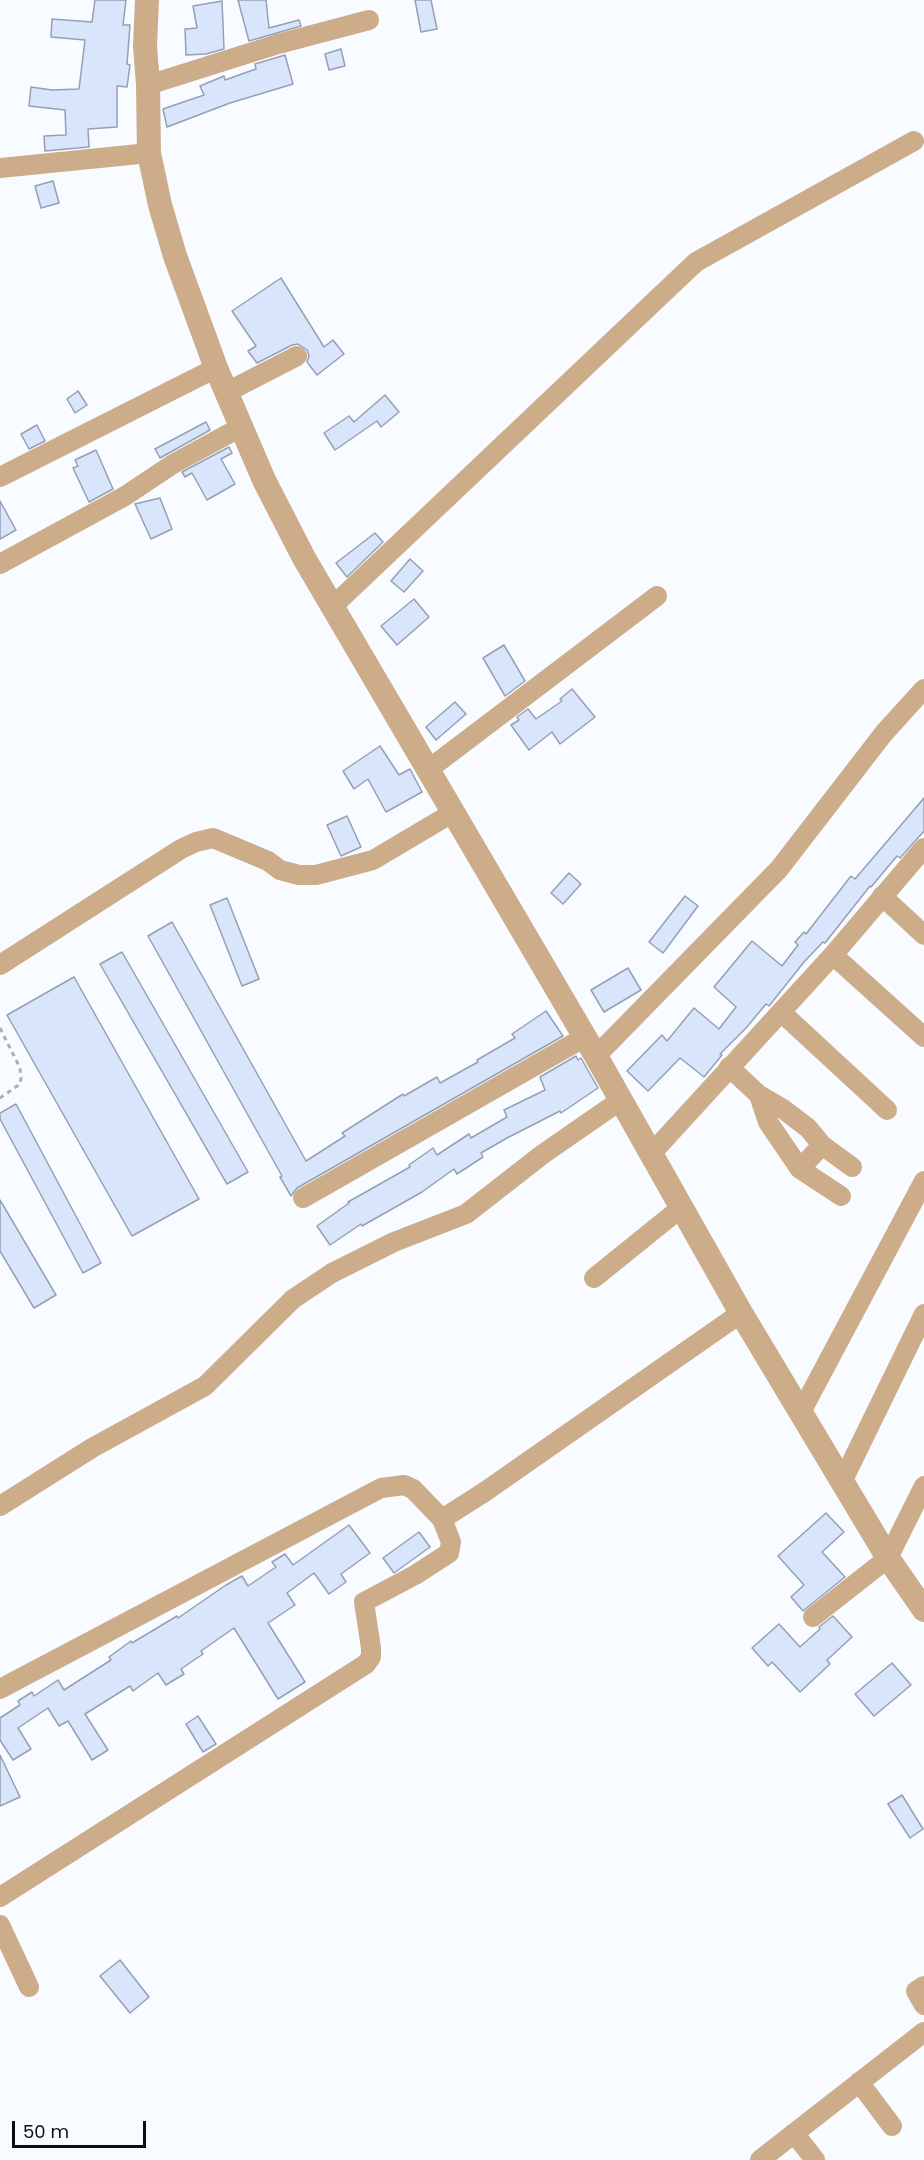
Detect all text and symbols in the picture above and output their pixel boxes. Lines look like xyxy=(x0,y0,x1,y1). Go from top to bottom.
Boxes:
scale bar xyxy=(15,2109,148,2147)
text: 50 m xyxy=(23,2119,69,2144)

